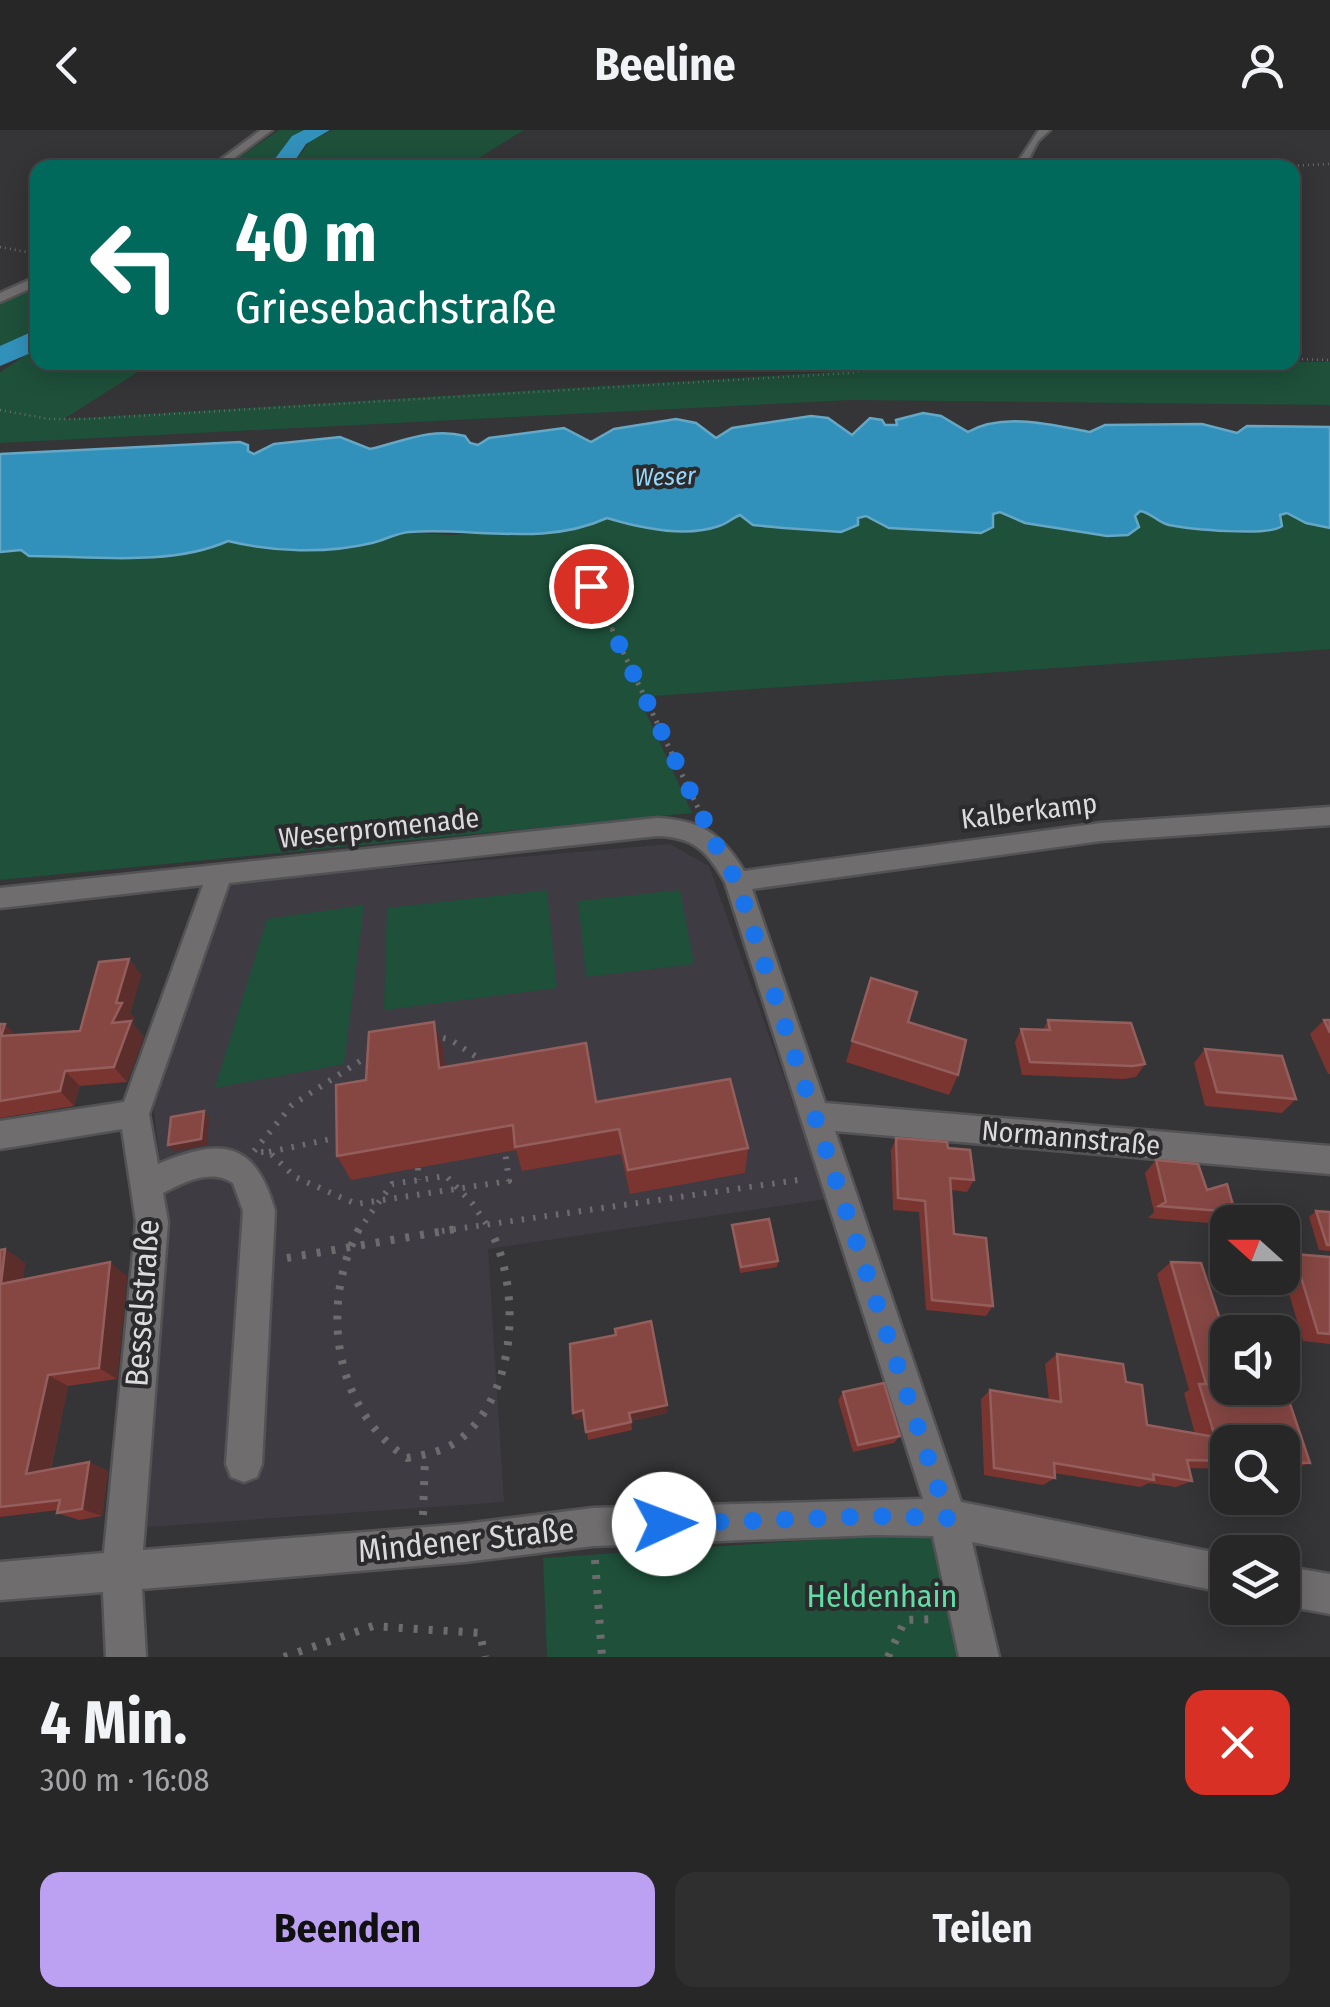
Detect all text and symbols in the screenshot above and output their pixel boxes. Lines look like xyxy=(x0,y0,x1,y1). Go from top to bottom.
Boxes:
icon: back xyxy=(40,38,95,93)
text: Beeline xyxy=(594,38,736,92)
icon: person xyxy=(1235,38,1290,93)
text: 40 m xyxy=(235,196,377,280)
icon: left xyxy=(70,200,200,330)
text: Griesebachstraße xyxy=(235,281,557,335)
water label: Weser xyxy=(634,461,697,493)
pin xyxy=(549,544,634,629)
icon: arrive xyxy=(564,559,619,614)
street label: Kalberkamp xyxy=(959,786,1099,836)
street label: Weserpromenade xyxy=(277,801,481,855)
street label: Normannstraße xyxy=(980,1114,1162,1162)
north arrow xyxy=(1210,1205,1300,1295)
map controls xyxy=(1210,1205,1300,1625)
street label: Besselstraße xyxy=(117,1218,167,1388)
button: sound xyxy=(1210,1315,1300,1405)
button: search xyxy=(1210,1425,1300,1515)
position arrow xyxy=(612,1472,716,1576)
street label: Mindener Straße xyxy=(356,1510,576,1570)
button: layers xyxy=(1210,1535,1300,1625)
park label: Heldenhain xyxy=(807,1577,957,1615)
text: 4 Min. xyxy=(40,1687,187,1759)
button: close xyxy=(1185,1690,1290,1795)
text: 300 m · 16:08 xyxy=(40,1761,210,1799)
button: Beenden xyxy=(40,1872,655,1987)
button: Teilen xyxy=(675,1872,1290,1987)

